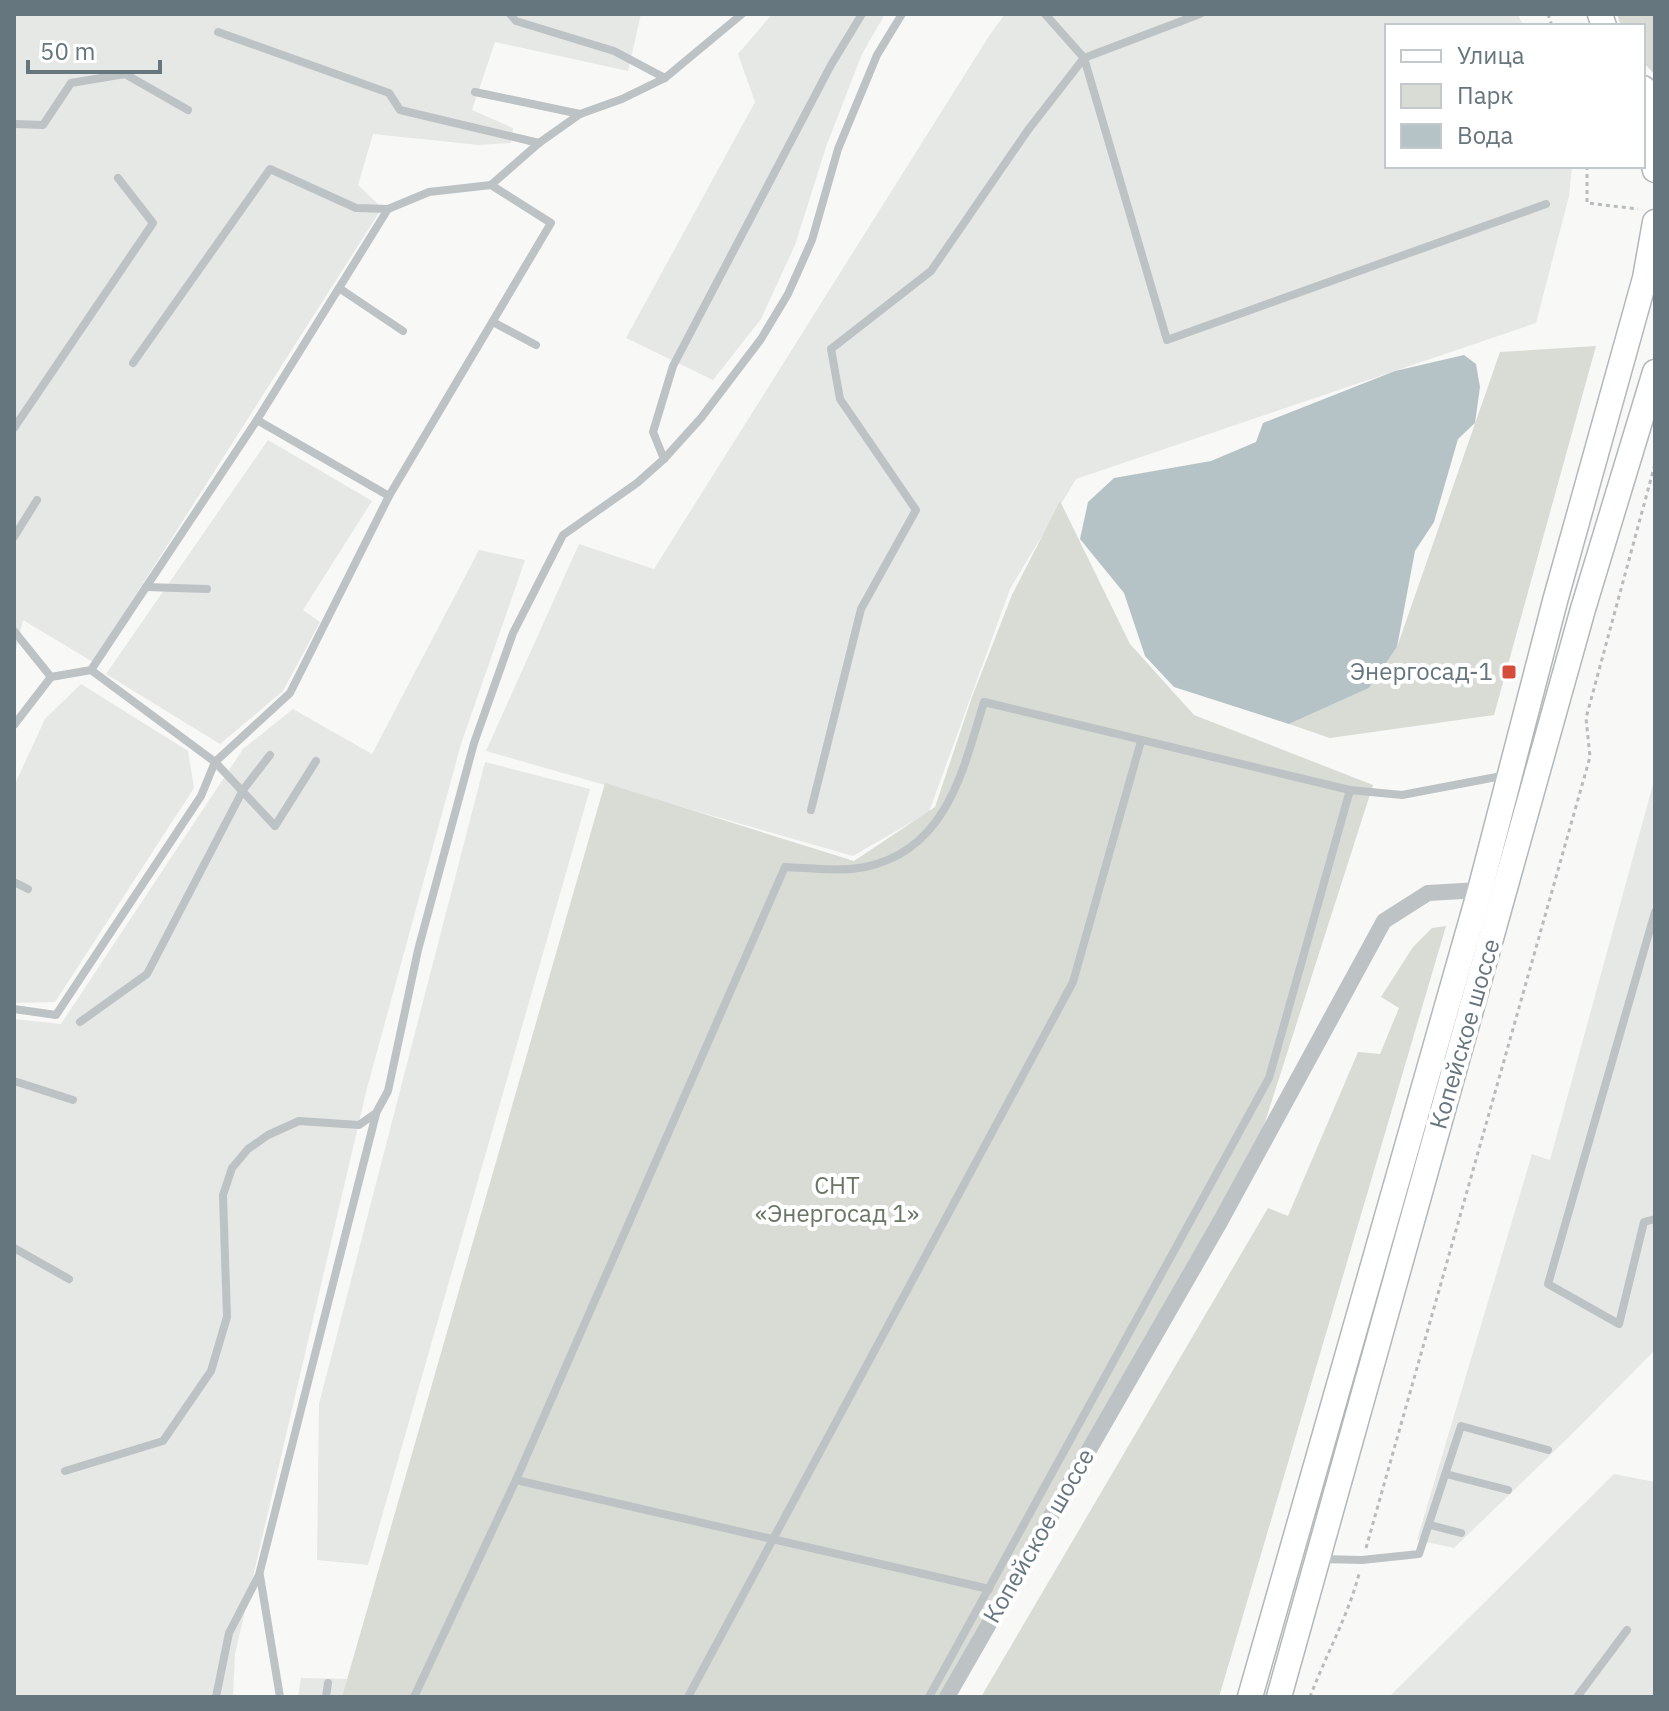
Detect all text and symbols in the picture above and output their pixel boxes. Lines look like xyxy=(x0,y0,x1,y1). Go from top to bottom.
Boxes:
scale bar xyxy=(28,24,160,74)
legend xyxy=(1385,24,1645,168)
text: 50 m xyxy=(40,35,95,67)
text: Улица xyxy=(1457,39,1525,71)
text: Парк xyxy=(1457,79,1514,111)
text: Вода xyxy=(1457,119,1513,151)
place label: Энергосад-1 xyxy=(1350,655,1493,687)
marker: Энергосад-1 xyxy=(1500,663,1518,681)
street label: Копейское шоссе xyxy=(1422,935,1507,1133)
park label: СНТ «Энергосад 1» xyxy=(755,1169,919,1229)
street label: Копейское шоссе xyxy=(975,1442,1101,1629)

